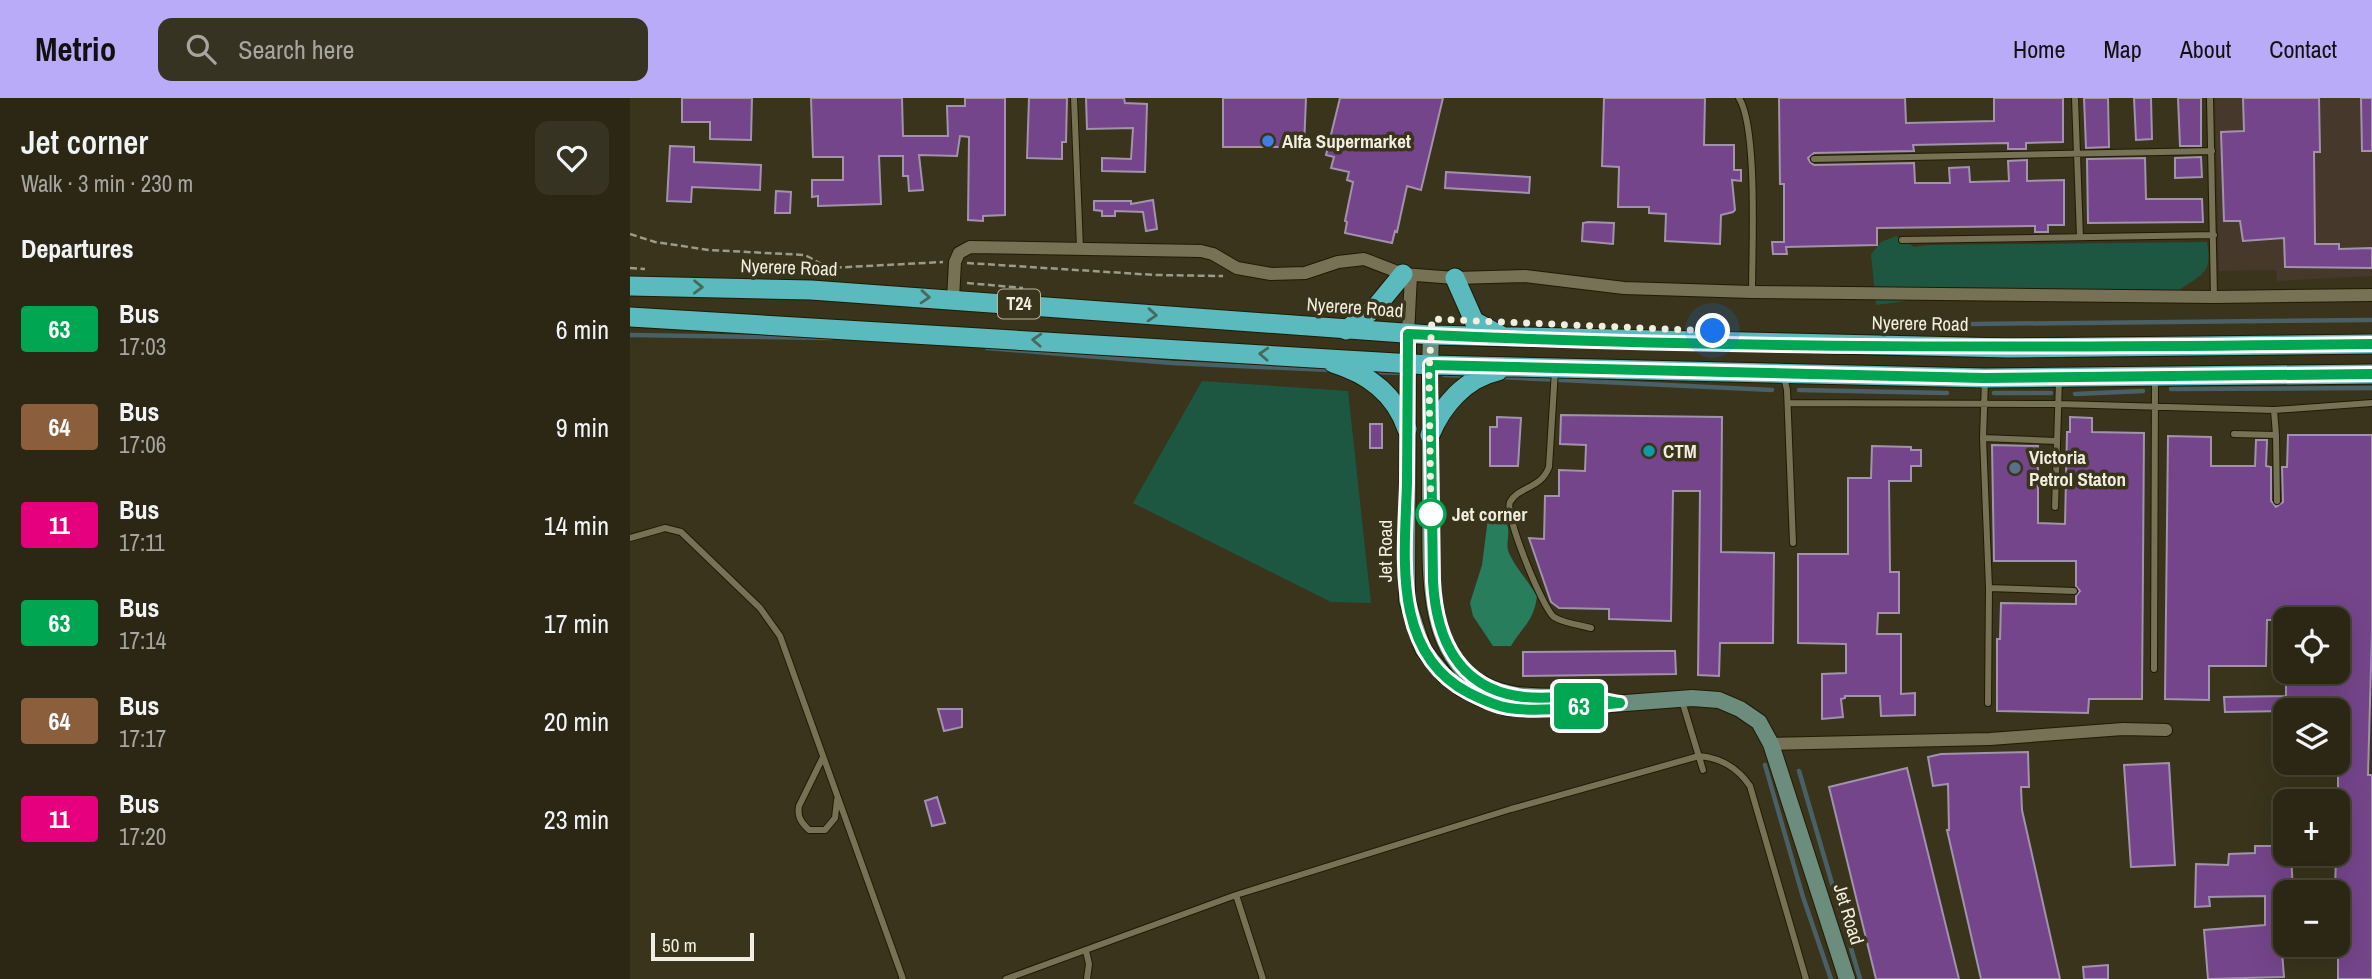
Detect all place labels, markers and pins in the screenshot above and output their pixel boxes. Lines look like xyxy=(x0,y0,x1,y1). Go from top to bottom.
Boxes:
place label: Alfa Supermarket xyxy=(1282,128,1411,154)
marker: Alfa Supermarket xyxy=(1260,133,1276,149)
place label: CTM xyxy=(1663,438,1697,464)
marker: CTM xyxy=(1641,443,1657,459)
place label: Victoria Petrol Staton xyxy=(2029,444,2126,492)
marker: Victoria Petrol Staton xyxy=(2007,460,2023,476)
marker: Jet corner xyxy=(1416,499,1446,529)
place label: Jet corner xyxy=(1452,501,1527,527)

